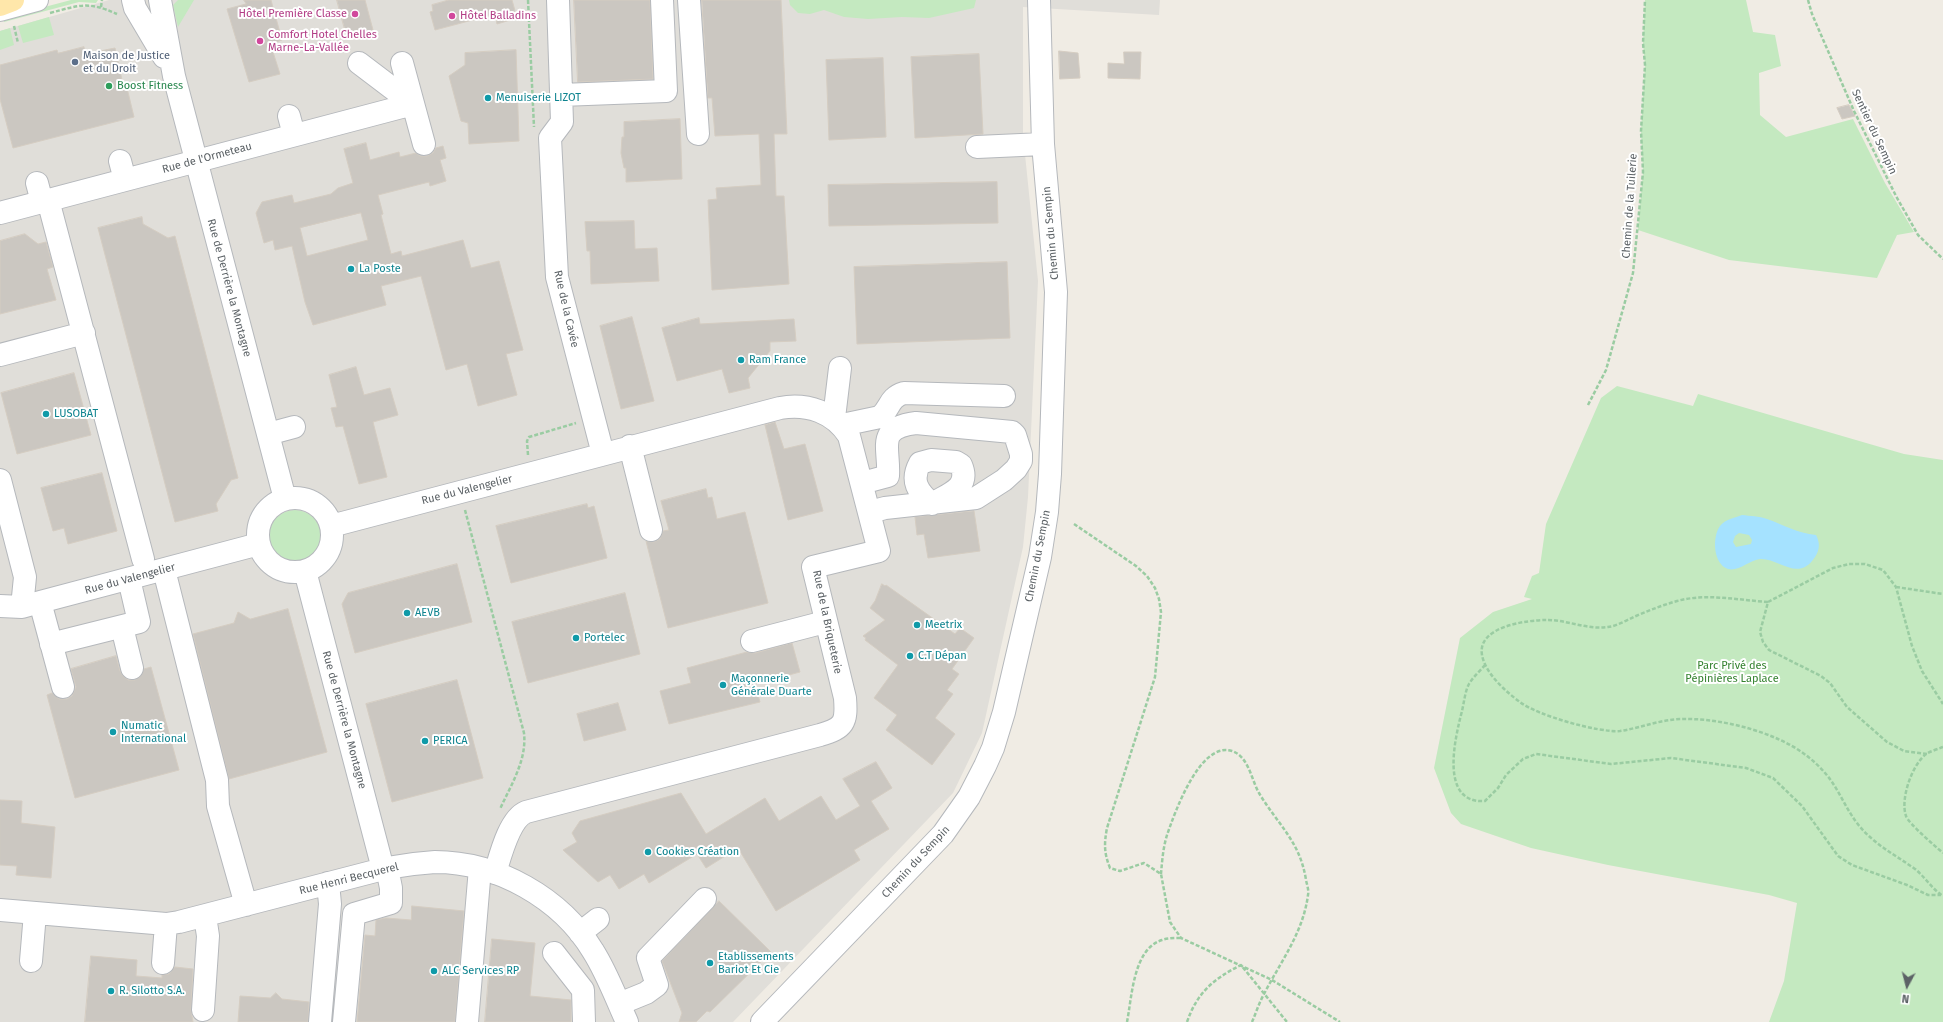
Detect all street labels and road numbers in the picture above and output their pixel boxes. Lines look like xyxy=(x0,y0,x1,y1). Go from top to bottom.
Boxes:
street label: Sentier du Sempin xyxy=(1849,87,1899,177)
street label: Rue de l'Ormeteau xyxy=(161,140,253,176)
street label: Chemin de la Tuilerie xyxy=(1620,153,1640,259)
street label: Chemin du Sempin xyxy=(1040,186,1062,280)
street label: Rue de Derrière la Montagne xyxy=(204,218,254,358)
street label: Rue de la Cavée xyxy=(551,269,581,349)
street label: Rue du Valengelier xyxy=(420,472,514,508)
street label: Chemin du Sempin xyxy=(1023,509,1053,603)
street label: Rue du Valengelier xyxy=(83,561,177,597)
street label: Rue de la Briqueterie xyxy=(810,569,844,675)
street label: Rue de Derrière la Montagne xyxy=(319,650,369,790)
street label: Chemin du Sempin xyxy=(879,823,953,901)
street label: Rue Henri Becquerel xyxy=(298,860,400,898)

